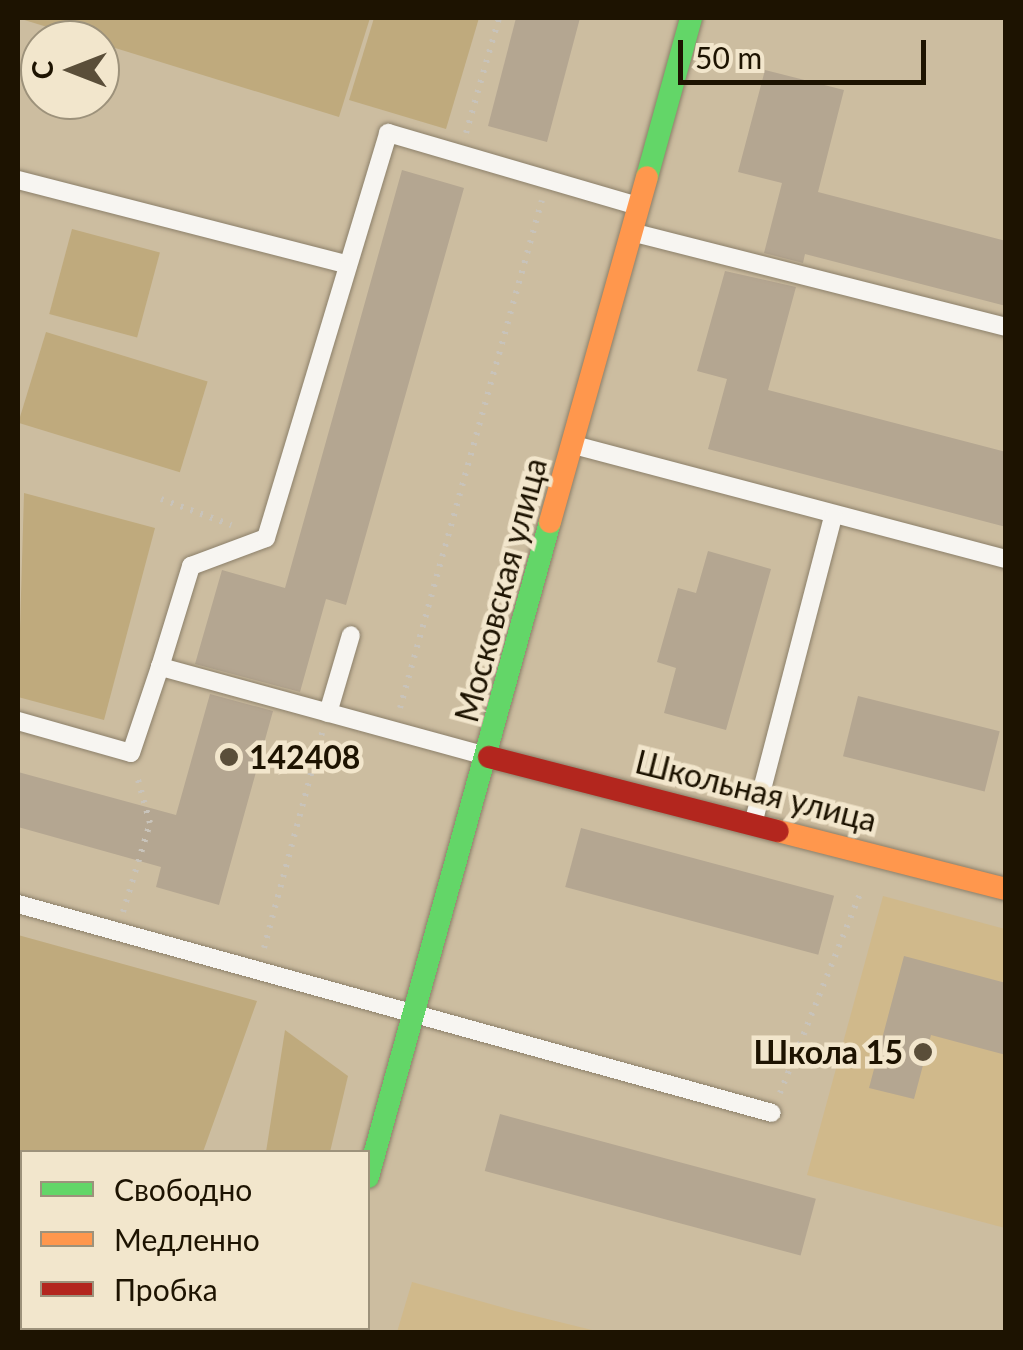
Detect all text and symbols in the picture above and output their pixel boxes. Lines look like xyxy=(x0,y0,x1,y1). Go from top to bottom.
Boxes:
north arrow xyxy=(20,20,120,120)
scale bar xyxy=(683,20,930,82)
text: 50 m xyxy=(695,39,762,75)
text: С xyxy=(25,61,59,79)
street label: Московская улица xyxy=(447,454,555,726)
place label: 142408 xyxy=(249,738,360,776)
street label: Школьная улица xyxy=(631,742,881,840)
marker: 142408 xyxy=(218,746,240,768)
place label: Школа 15 xyxy=(753,1033,903,1071)
marker: Школа 15 xyxy=(912,1041,934,1063)
legend xyxy=(20,1150,370,1330)
text: Свободно xyxy=(114,1171,252,1207)
text: Медленно xyxy=(114,1221,260,1257)
text: Пробка xyxy=(114,1271,218,1307)

